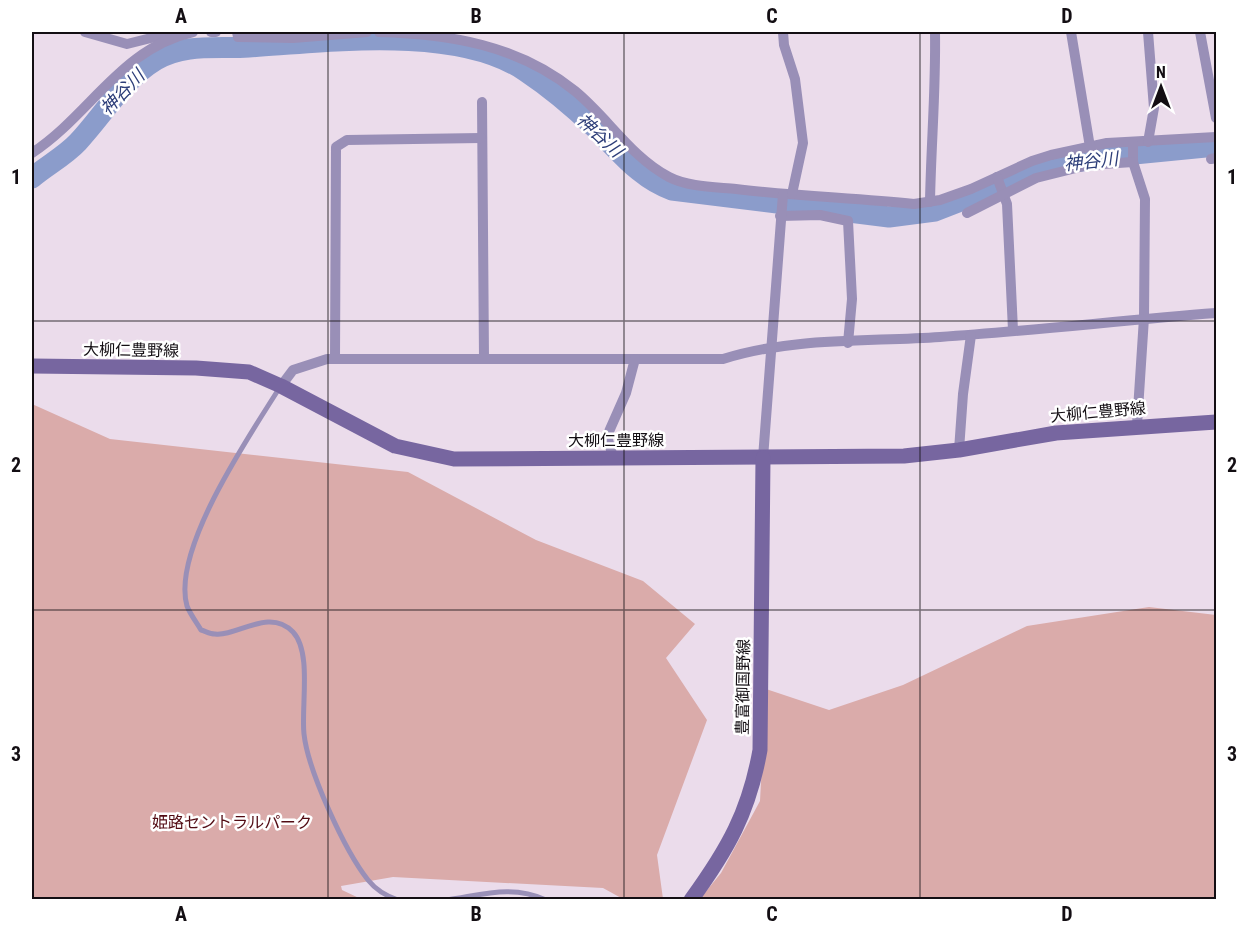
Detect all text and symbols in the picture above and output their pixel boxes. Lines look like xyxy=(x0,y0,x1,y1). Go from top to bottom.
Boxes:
text: A xyxy=(175,4,187,28)
text: B xyxy=(470,4,482,28)
text: C xyxy=(766,4,778,28)
text: D xyxy=(1061,4,1073,28)
north arrow xyxy=(1131,57,1191,117)
text: N xyxy=(1156,63,1166,82)
water label: 神谷川 xyxy=(96,64,150,119)
water label: 神谷川 xyxy=(573,109,628,162)
water label: 神谷川 xyxy=(1063,148,1121,174)
text: 1 xyxy=(11,165,21,189)
text: 1 xyxy=(1227,165,1237,189)
street label: 大柳仁豊野線 xyxy=(83,340,179,360)
street label: 大柳仁豊野線 xyxy=(1049,398,1147,426)
street label: 大柳仁豊野線 xyxy=(568,431,664,450)
text: 2 xyxy=(11,453,21,477)
text: 2 xyxy=(1227,453,1237,477)
street label: 豊富御国野線 xyxy=(733,639,753,735)
text: 3 xyxy=(11,742,21,766)
text: 3 xyxy=(1227,742,1237,766)
park label: 姫路セントラルパーク xyxy=(152,813,312,832)
text: A xyxy=(175,902,187,926)
text: B xyxy=(470,902,482,926)
text: C xyxy=(766,902,778,926)
text: D xyxy=(1061,902,1073,926)

